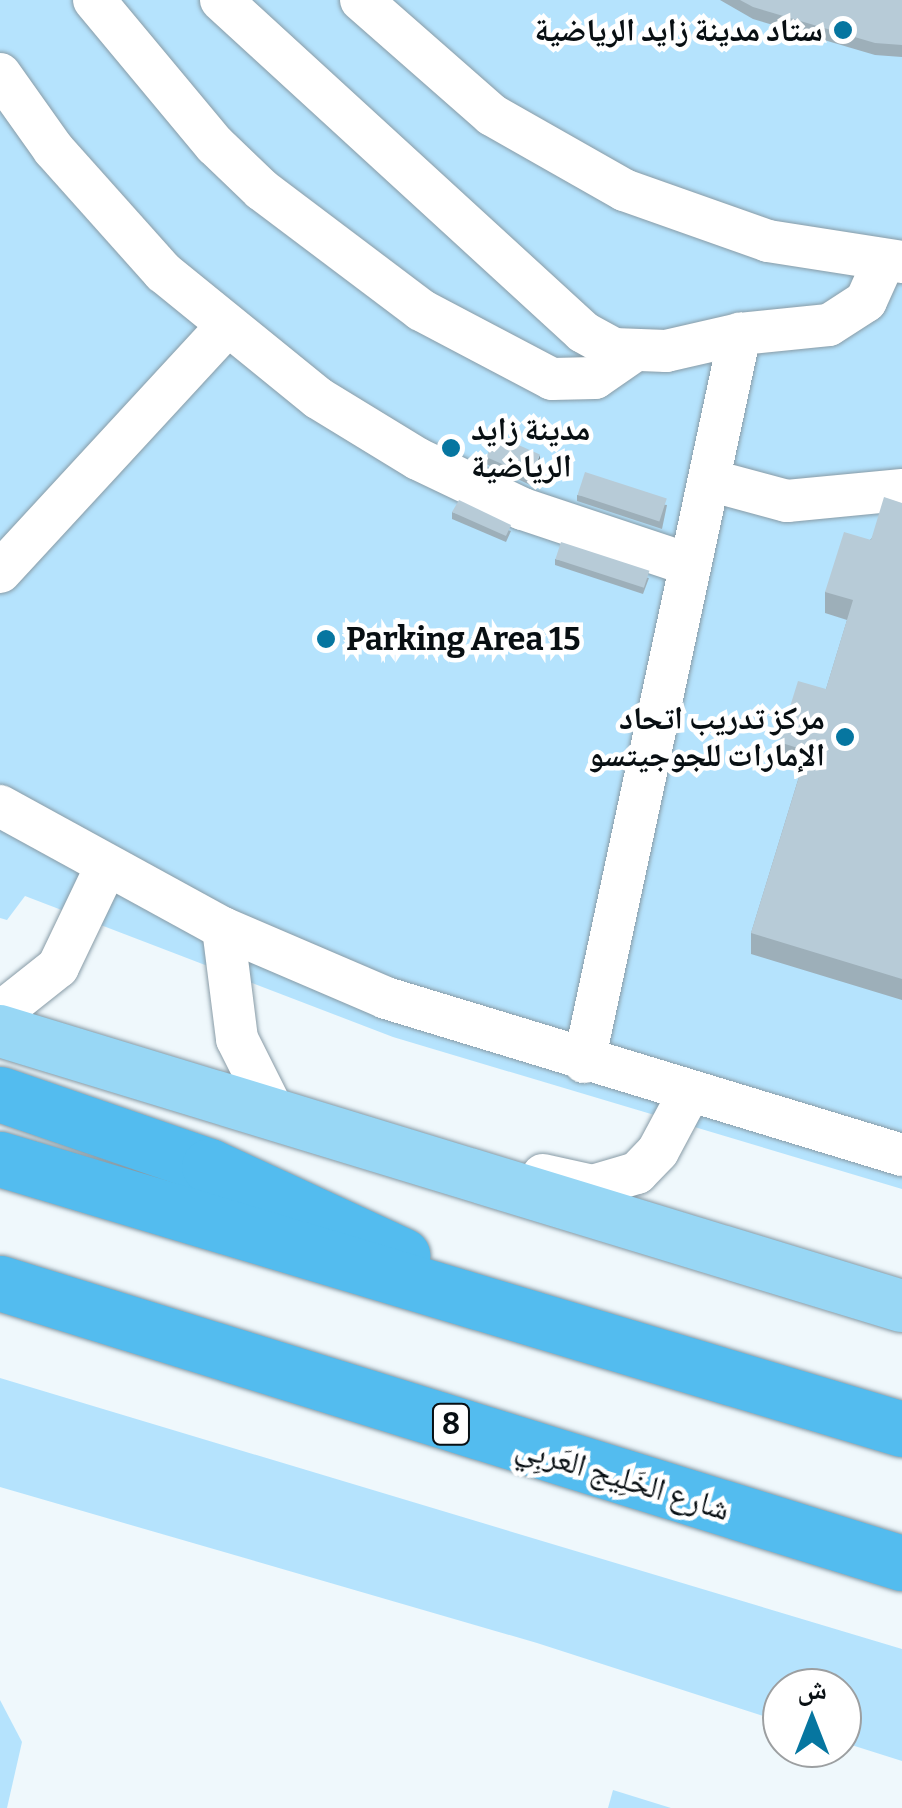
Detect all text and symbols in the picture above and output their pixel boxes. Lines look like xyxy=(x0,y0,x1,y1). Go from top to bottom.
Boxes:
place label: ستاد مدينة زايد الرياضية xyxy=(534,11,823,49)
marker: ستاد مدينة زايد الرياضية xyxy=(832,19,854,41)
place label: مدينة زايد الرياضية xyxy=(471,411,590,486)
marker: مدينة زايد الرياضية xyxy=(440,437,462,459)
place label: Parking Area 15 xyxy=(346,620,580,658)
marker: Parking Area 15 xyxy=(315,628,337,650)
place label: مركز تدريب اتحاد الإمارات للجوجيتسو xyxy=(588,700,825,775)
marker: مركز تدريب اتحاد الإمارات للجوجيتسو xyxy=(834,726,856,748)
road number: 8 xyxy=(431,1399,471,1449)
street label: شارع الخَلِيج العَربِي xyxy=(512,1427,734,1529)
north arrow xyxy=(762,1668,862,1768)
text: ش xyxy=(797,1673,827,1706)

